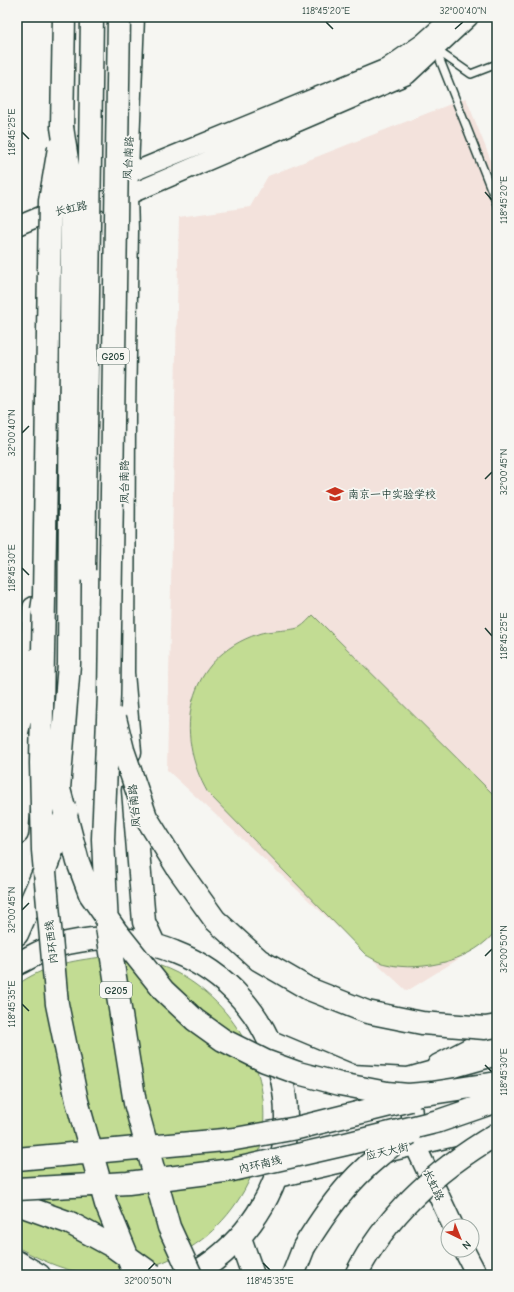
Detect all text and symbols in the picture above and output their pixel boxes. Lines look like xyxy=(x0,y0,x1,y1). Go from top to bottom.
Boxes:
text: 118°45'20"E xyxy=(302,5,350,17)
text: 32°00'40"N xyxy=(439,5,487,17)
text: 118°45'25"E xyxy=(6,108,18,156)
street label: 凤台南路 xyxy=(121,136,136,180)
text: 118°45'20"E xyxy=(498,176,510,224)
street label: 长虹路 xyxy=(54,199,89,218)
road number: G205 xyxy=(97,348,129,364)
text: 32°00'40"N xyxy=(6,409,18,457)
text: 32°00'45"N xyxy=(498,449,510,495)
street label: 凤台南路 xyxy=(118,460,131,504)
school or university icon: 南京一中实验学校 xyxy=(325,484,345,504)
place label: 南京一中实验学校 xyxy=(348,488,436,501)
text: 118°45'30"E xyxy=(6,544,18,592)
text: 118°45'25"E xyxy=(498,612,510,660)
street label: 凤台南路 xyxy=(126,783,143,828)
text: 32°00'45"N xyxy=(6,887,18,933)
street label: 内环西线 xyxy=(43,919,60,965)
text: 32°00'50"N xyxy=(498,925,510,973)
text: 118°45'35"E xyxy=(6,980,18,1028)
road number: G205 xyxy=(100,982,132,998)
text: 118°45'30"E xyxy=(498,1048,510,1096)
street label: 应天大街 xyxy=(364,1140,411,1163)
street label: 内环南线 xyxy=(237,1153,283,1176)
street label: 长虹路 xyxy=(421,1168,446,1203)
north arrow xyxy=(440,1218,480,1258)
text: N xyxy=(459,1238,474,1252)
text: 32°00'50"N xyxy=(124,1275,172,1287)
text: 118°45'35"E xyxy=(246,1275,294,1287)

